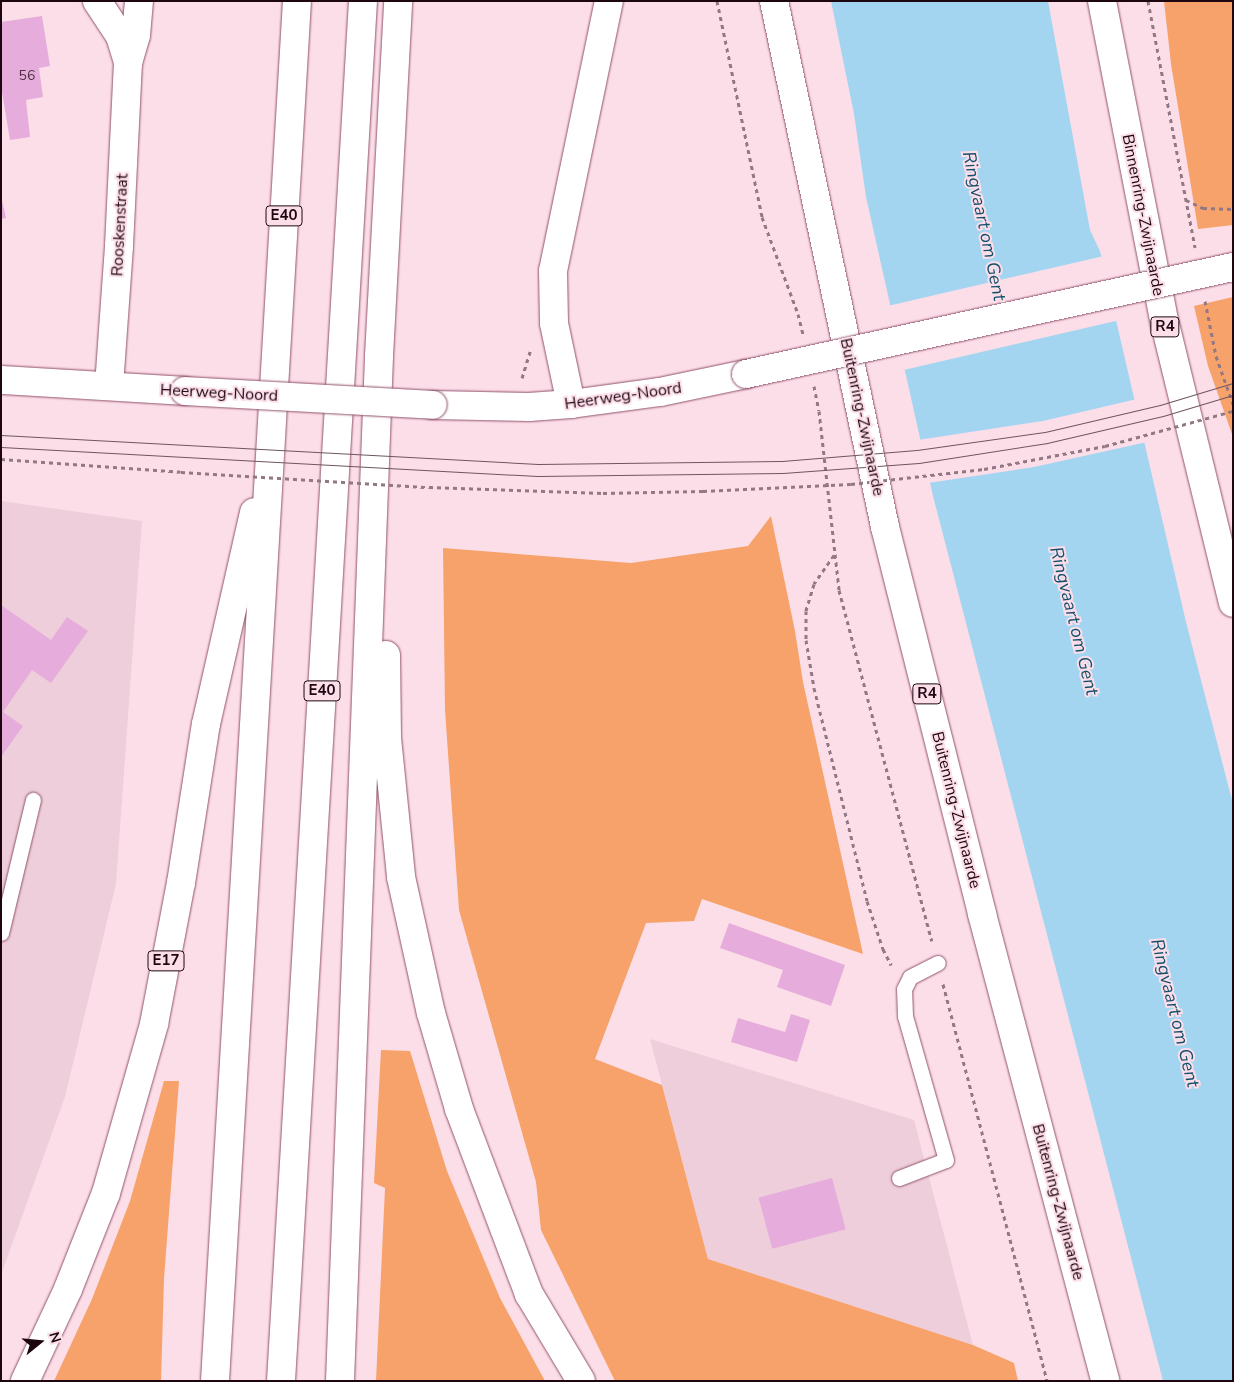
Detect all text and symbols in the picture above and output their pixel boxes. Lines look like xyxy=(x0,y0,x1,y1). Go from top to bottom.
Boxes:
house number: 56 xyxy=(19,68,35,84)
street label: Binnenring-Zwijnaarde xyxy=(1118,132,1168,298)
water label: Ringvaart om Gent xyxy=(958,149,1010,303)
street label: Rooskenstraat xyxy=(108,173,132,277)
road number: E40 xyxy=(265,204,303,228)
road number: R4 xyxy=(1150,314,1180,340)
street label: Buitenring-Zwijnaarde xyxy=(836,336,888,498)
street label: Heerweg-Noord xyxy=(563,378,683,414)
street label: Heerweg-Noord xyxy=(160,380,278,406)
water label: Ringvaart om Gent xyxy=(1045,545,1103,697)
road number: E40 xyxy=(303,678,341,704)
road number: R4 xyxy=(912,682,942,706)
street label: Buitenring-Zwijnaarde xyxy=(927,730,985,890)
water label: Ringvaart om Gent xyxy=(1146,937,1204,1089)
road number: E17 xyxy=(147,948,185,974)
street label: Buitenring-Zwijnaarde xyxy=(1028,1122,1088,1282)
north arrow xyxy=(15,1317,65,1367)
text: N xyxy=(44,1330,65,1345)

